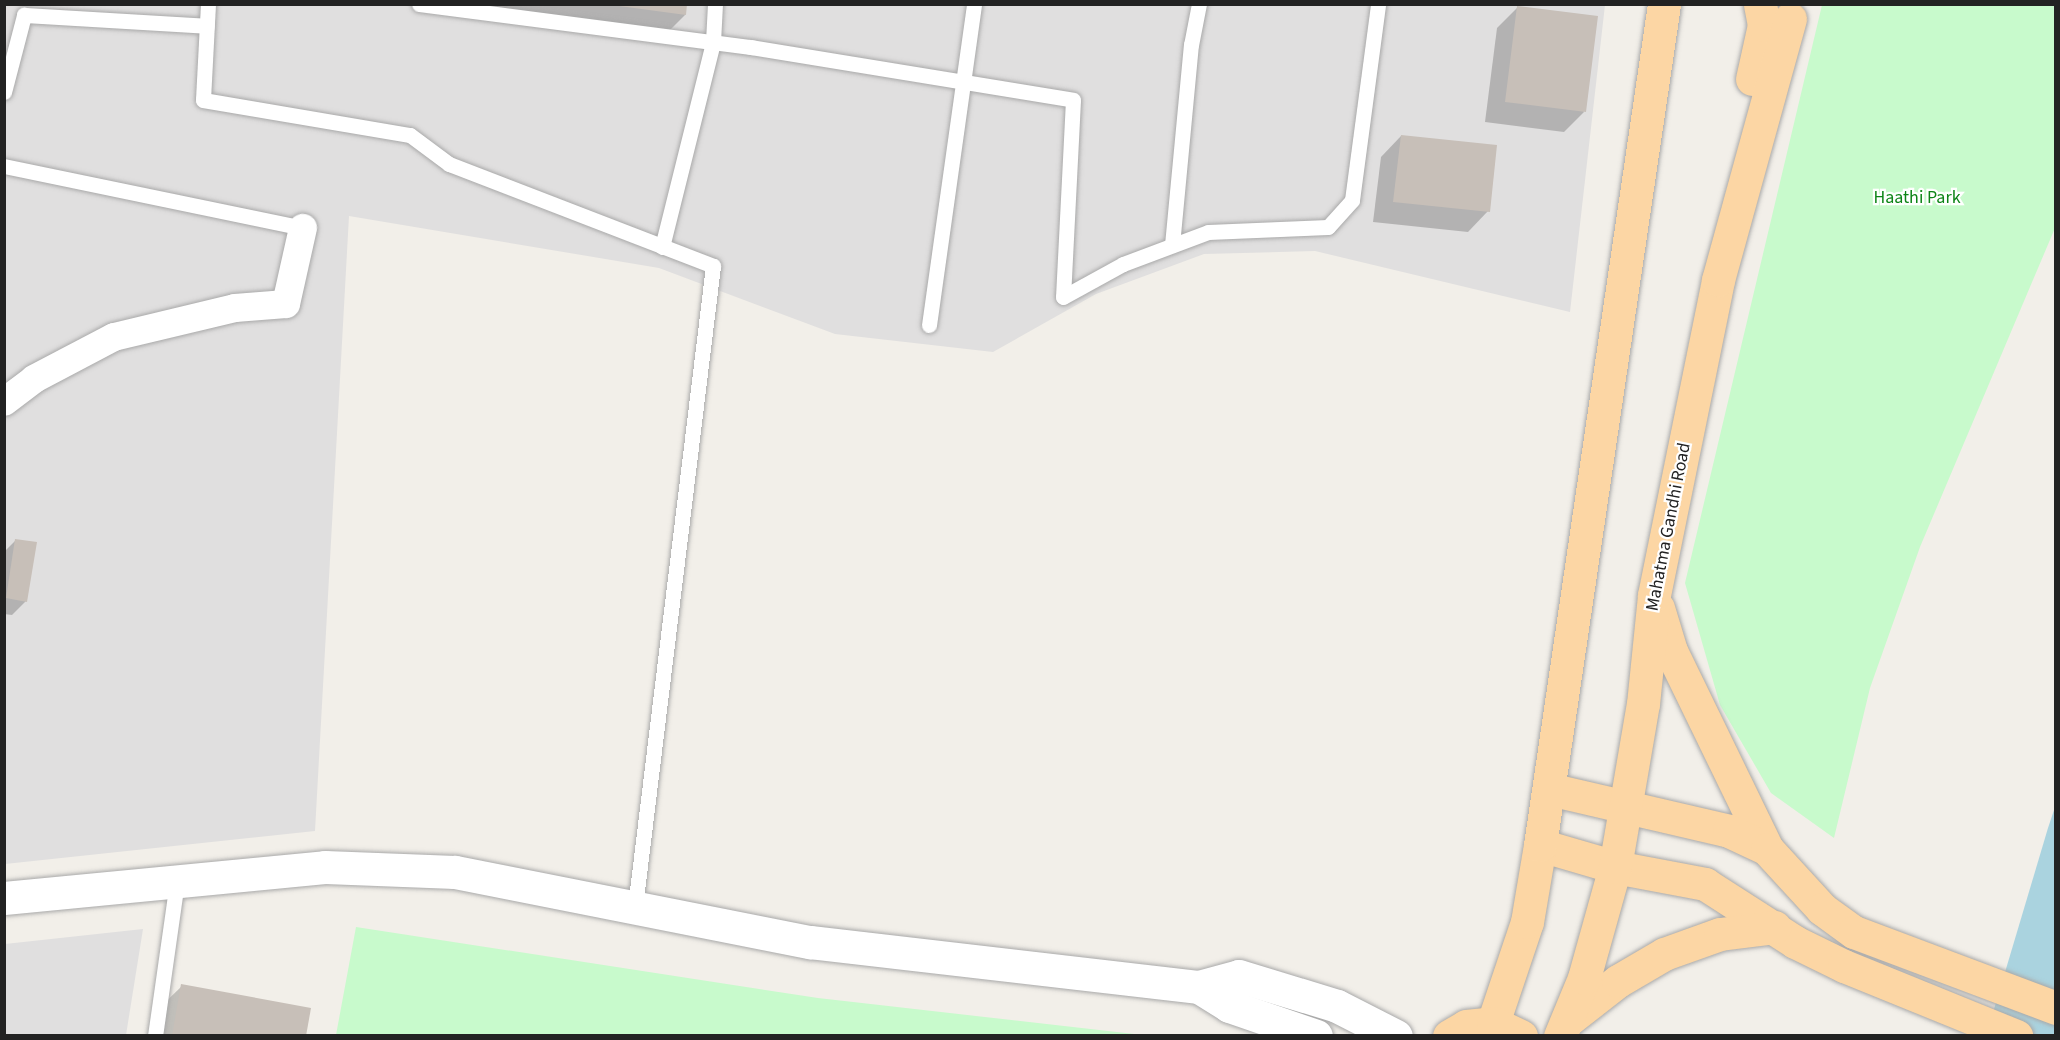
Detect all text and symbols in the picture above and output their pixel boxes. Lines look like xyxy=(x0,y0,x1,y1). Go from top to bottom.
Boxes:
park label: Haathi Park xyxy=(1873,187,1961,209)
street label: Mahatma Gandhi Road xyxy=(1642,441,1696,613)

